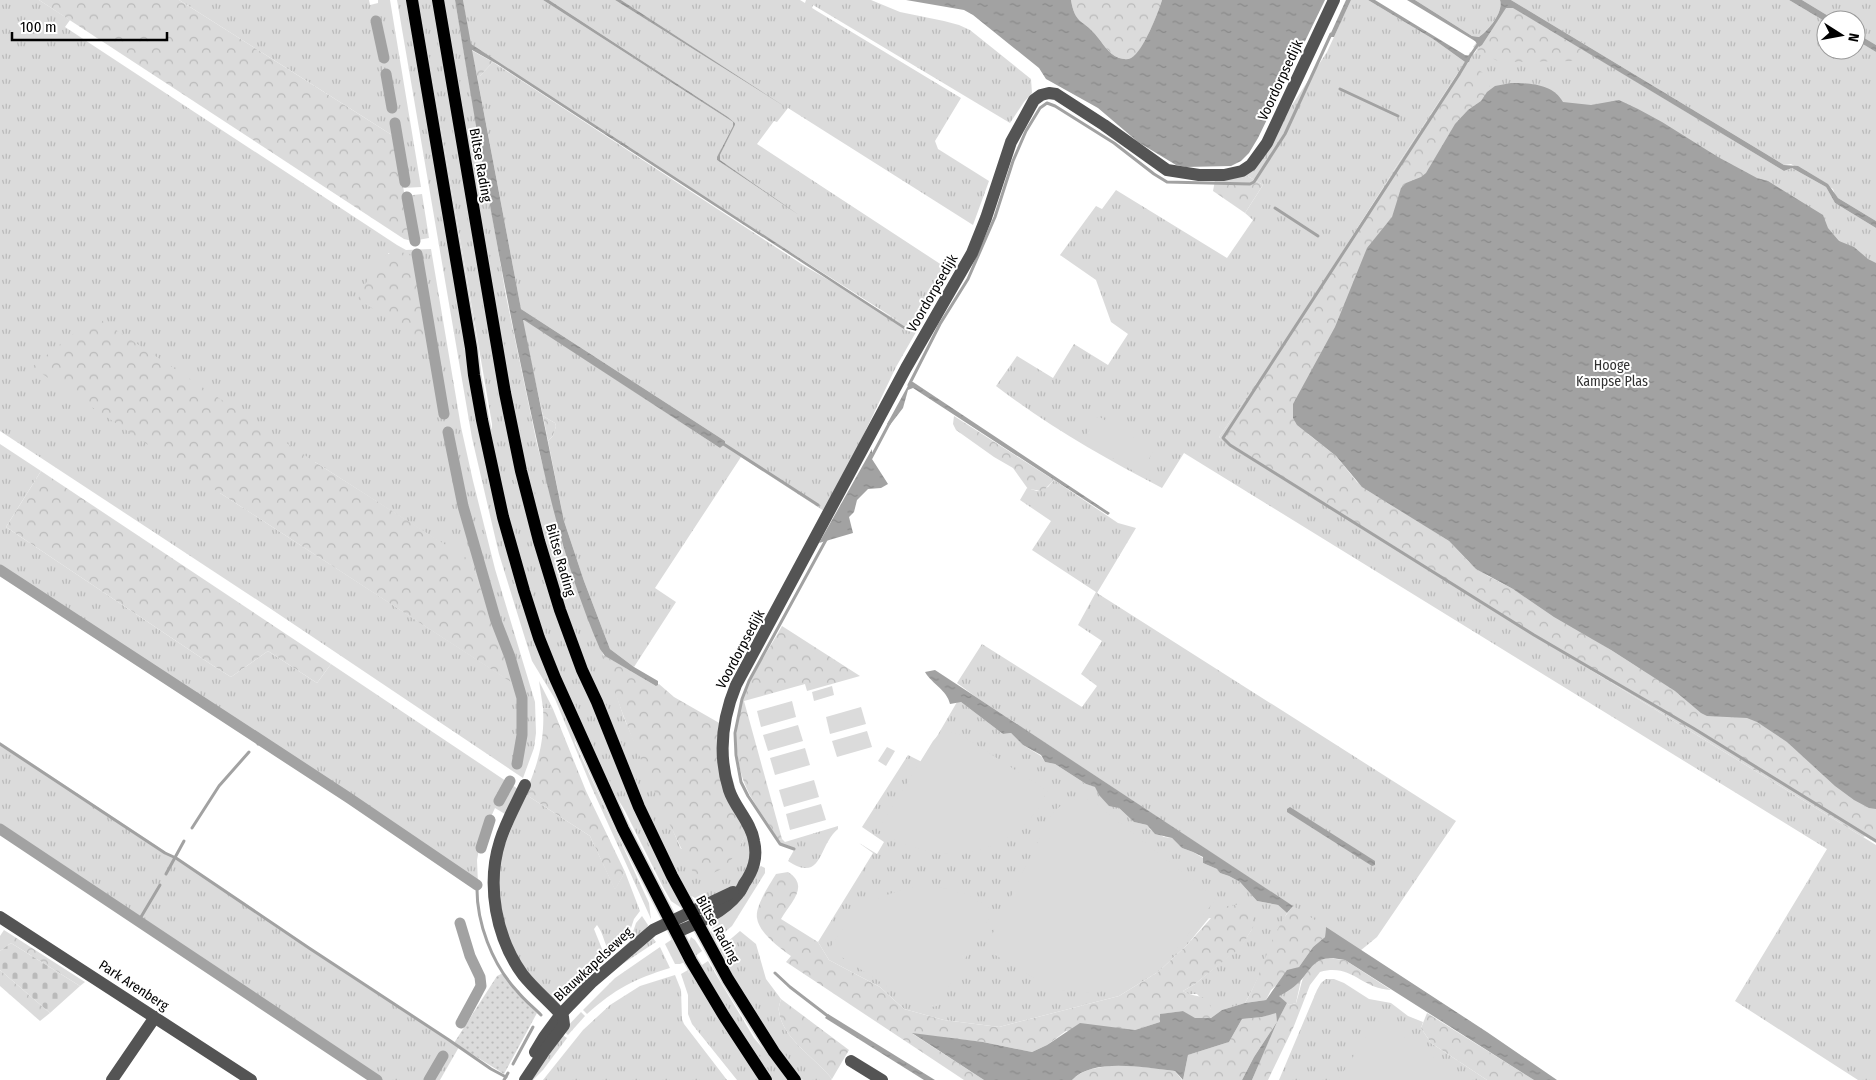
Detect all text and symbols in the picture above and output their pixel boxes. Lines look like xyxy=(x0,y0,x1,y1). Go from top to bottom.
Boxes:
scale bar xyxy=(12,10,168,42)
north arrow xyxy=(1816,10,1866,60)
text: 100 m xyxy=(20,18,57,36)
text: N xyxy=(1844,32,1862,43)
street label: Voordorpsedijk xyxy=(1254,37,1307,123)
street label: Biltse Rading xyxy=(466,127,495,204)
street label: Voordorpsedijk xyxy=(903,251,962,335)
park label: Hooge Kampse Plas xyxy=(1576,357,1648,390)
street label: Biltse Rading xyxy=(542,522,579,599)
street label: Voordorpsedijk xyxy=(712,606,769,692)
street label: Biltse Rading xyxy=(692,892,743,967)
street label: Blauwkapelseweg xyxy=(550,923,637,1005)
street label: Park Arenberg xyxy=(96,957,172,1015)

